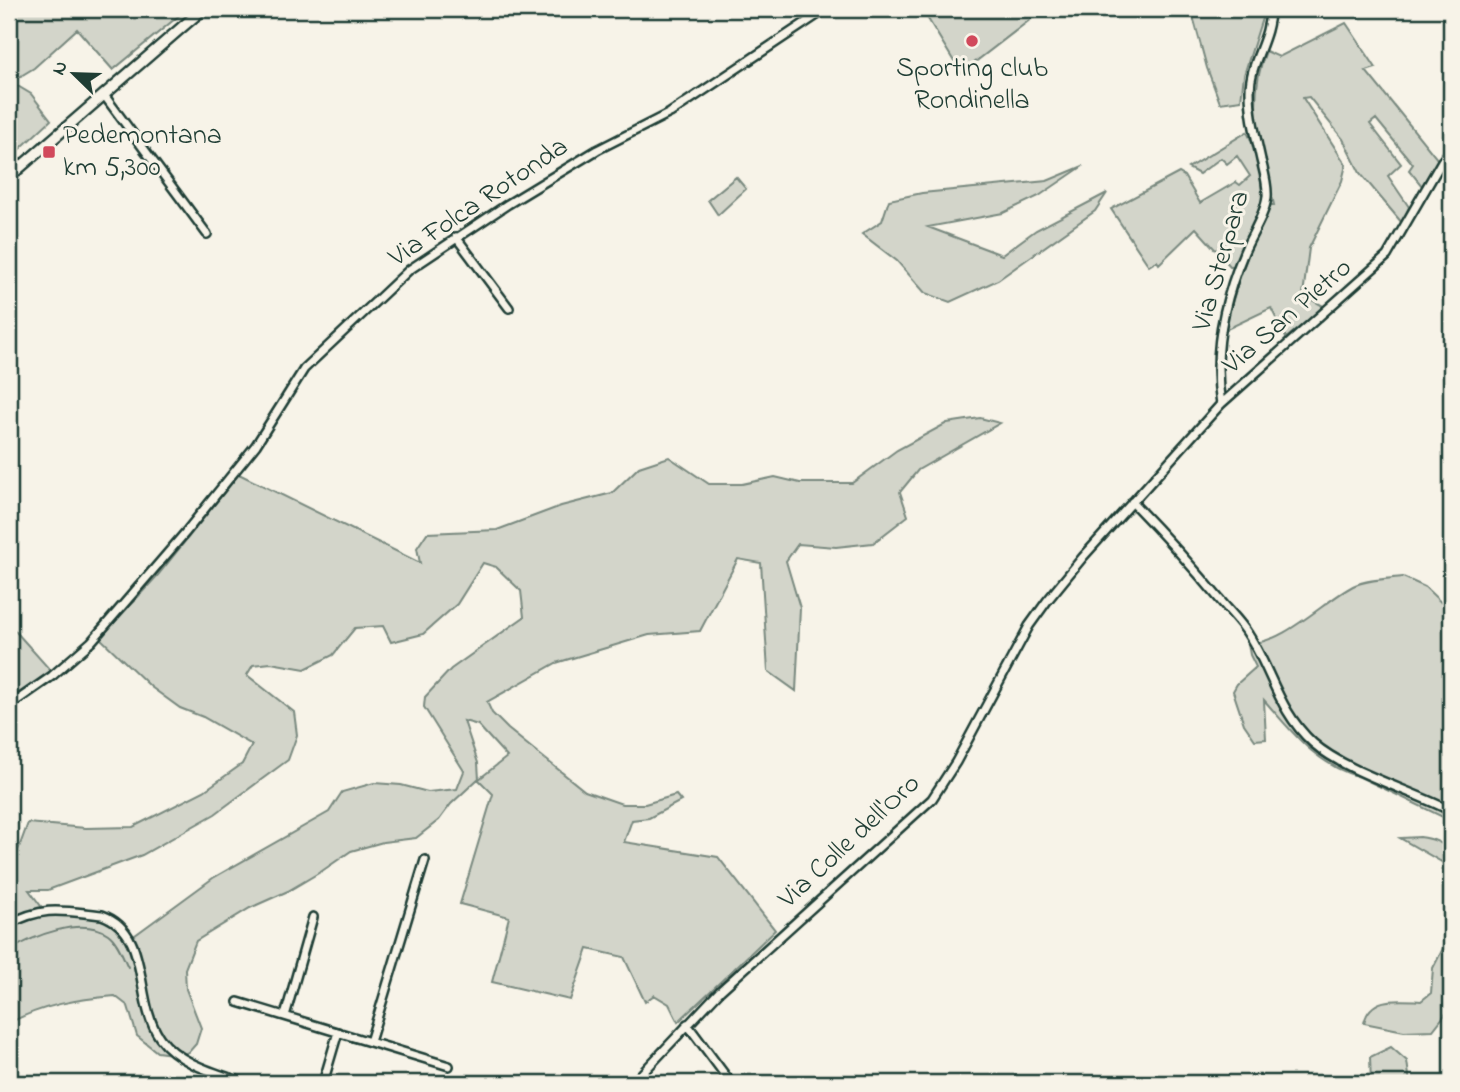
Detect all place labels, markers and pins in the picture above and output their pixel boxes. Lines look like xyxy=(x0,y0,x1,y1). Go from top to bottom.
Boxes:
marker: Sporting club Rondinella xyxy=(964,33,980,49)
place label: Sporting club Rondinella xyxy=(896,49,1048,122)
place label: Pedemontana km 5,300 xyxy=(63,116,222,189)
marker: Pedemontana km 5,300 xyxy=(41,144,57,160)

